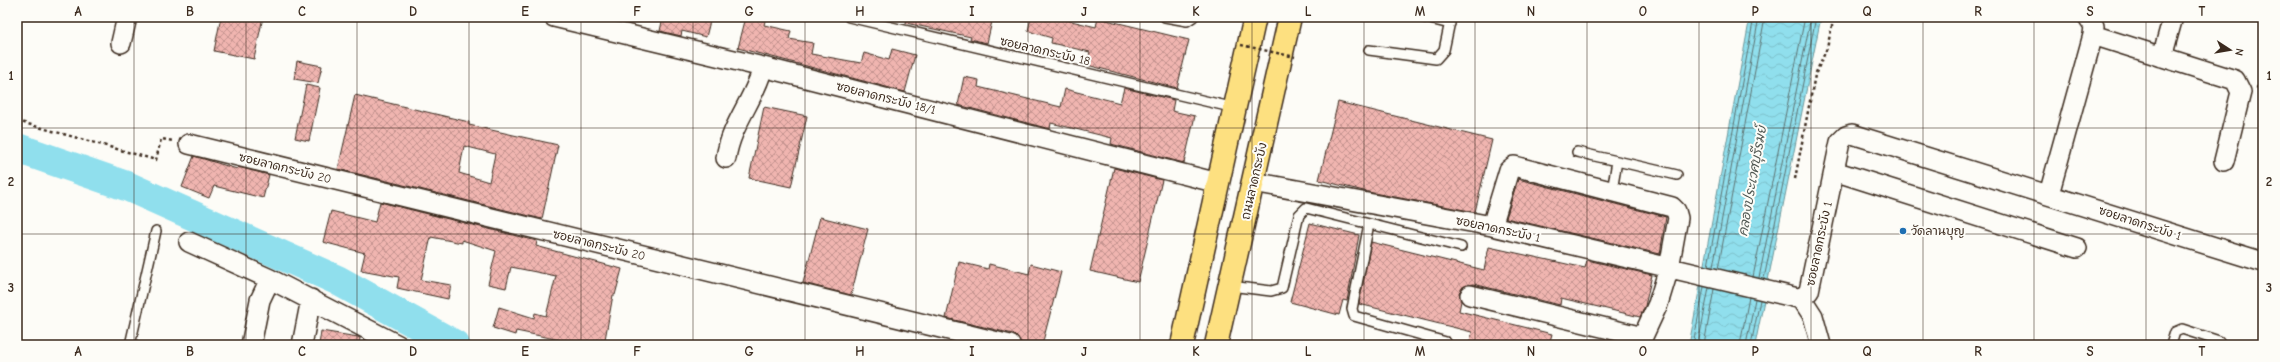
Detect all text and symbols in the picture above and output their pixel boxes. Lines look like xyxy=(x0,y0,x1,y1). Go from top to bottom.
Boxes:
text: A xyxy=(74,4,82,19)
text: B xyxy=(186,4,194,19)
text: C xyxy=(298,4,306,19)
text: D xyxy=(409,4,417,19)
text: E xyxy=(521,4,529,19)
text: F xyxy=(633,4,641,19)
text: G xyxy=(744,4,754,19)
text: H xyxy=(855,4,865,19)
text: I xyxy=(969,4,975,19)
text: J xyxy=(1081,4,1087,19)
text: K xyxy=(1192,4,1200,19)
text: L xyxy=(1305,4,1312,19)
text: M xyxy=(1415,4,1426,19)
text: N xyxy=(1527,4,1535,19)
text: O xyxy=(1639,4,1647,19)
text: P xyxy=(1751,4,1759,19)
text: Q xyxy=(1862,4,1872,19)
text: R xyxy=(1974,4,1982,19)
text: S xyxy=(2086,4,2094,19)
text: T xyxy=(2199,4,2206,19)
north arrow xyxy=(2210,30,2250,70)
street label: ซอยลาดกระบัง 18 xyxy=(998,34,1092,68)
text: N xyxy=(2232,47,2246,57)
text: 1 xyxy=(8,68,14,83)
text: 1 xyxy=(2266,68,2272,83)
street label: ซอยลาดกระบัง 18/1 xyxy=(835,79,938,117)
water label: คลองประเวศบุรีรมย์ xyxy=(1734,122,1773,238)
street label: ถนนลาดกระบัง xyxy=(1238,141,1270,221)
street label: ซอยลาดกระบัง 20 xyxy=(237,150,333,186)
text: 2 xyxy=(8,174,14,189)
text: 2 xyxy=(2266,174,2272,189)
street label: ซอยลาดกระบัง 1 xyxy=(1803,200,1835,288)
street label: ซอยลาดกระบัง 1 xyxy=(2097,203,2183,243)
street label: ซอยลาดกระบัง 1 xyxy=(1454,213,1542,245)
place label: วัดลานบุญ xyxy=(1911,224,1965,240)
marker: วัดลานบุญ xyxy=(1898,226,1908,236)
street label: ซอยลาดกระบัง 20 xyxy=(551,227,647,263)
text: 3 xyxy=(8,280,14,295)
text: 3 xyxy=(2266,280,2272,295)
text: A xyxy=(74,344,82,359)
text: B xyxy=(186,344,194,359)
text: C xyxy=(298,344,306,359)
text: D xyxy=(409,344,417,359)
text: E xyxy=(521,344,529,359)
text: F xyxy=(633,344,641,359)
text: G xyxy=(744,344,754,359)
text: H xyxy=(855,344,865,359)
text: I xyxy=(969,344,975,359)
text: J xyxy=(1081,344,1087,359)
text: K xyxy=(1192,344,1200,359)
text: L xyxy=(1305,344,1312,359)
text: M xyxy=(1415,344,1426,359)
text: N xyxy=(1527,344,1535,359)
text: O xyxy=(1639,344,1647,359)
text: P xyxy=(1751,344,1759,359)
text: Q xyxy=(1862,344,1872,359)
text: R xyxy=(1974,344,1982,359)
text: S xyxy=(2086,344,2094,359)
text: T xyxy=(2199,344,2206,359)

